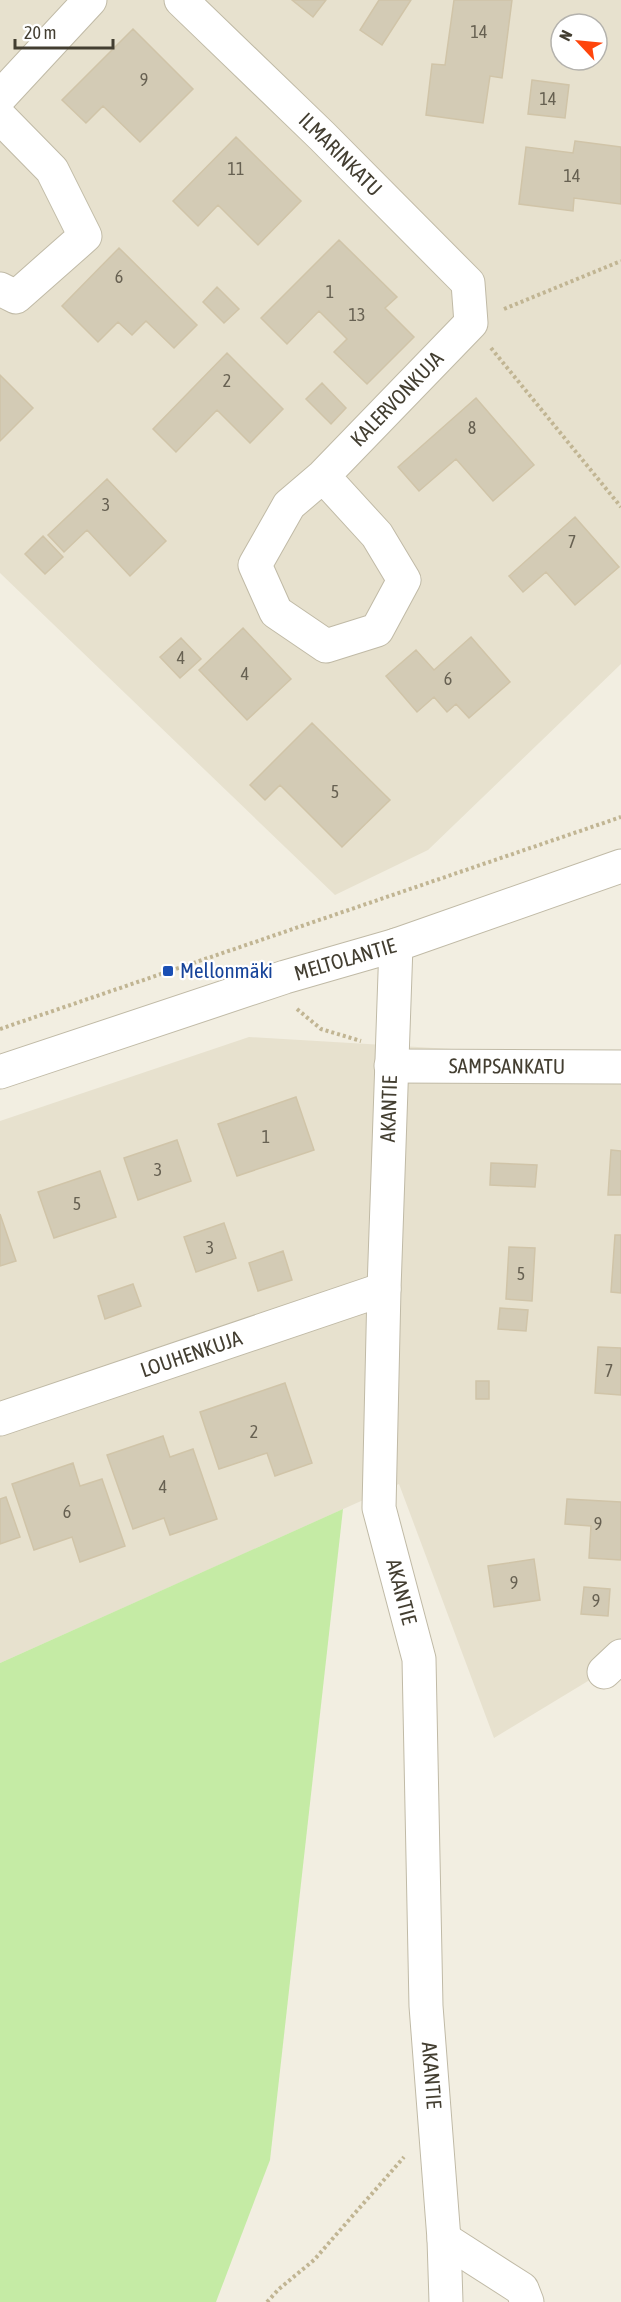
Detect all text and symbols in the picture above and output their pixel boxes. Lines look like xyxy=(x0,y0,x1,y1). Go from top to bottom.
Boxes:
scale bar xyxy=(15,12,112,50)
north arrow xyxy=(549,12,609,72)
house number: 14 xyxy=(471,21,487,42)
text: 20 m xyxy=(24,22,56,43)
text: N xyxy=(555,27,576,44)
house number: 9 xyxy=(140,69,148,90)
house number: 14 xyxy=(540,88,556,109)
street label: ILMARINKATU xyxy=(294,107,387,200)
house number: 11 xyxy=(228,158,244,179)
house number: 14 xyxy=(564,165,580,186)
house number: 6 xyxy=(115,266,123,287)
house number: 1 xyxy=(326,281,334,302)
house number: 13 xyxy=(349,304,365,325)
street label: KALERVONKUJA xyxy=(345,345,448,451)
house number: 2 xyxy=(223,370,231,391)
house number: 8 xyxy=(468,417,476,438)
house number: 3 xyxy=(102,494,110,515)
house number: 7 xyxy=(568,531,576,552)
house number: 4 xyxy=(177,647,185,668)
house number: 4 xyxy=(241,663,249,684)
house number: 6 xyxy=(444,668,452,689)
house number: 5 xyxy=(331,781,339,802)
street label: MELTOLANTIE xyxy=(291,933,399,985)
place label: Mellonmäki xyxy=(180,958,273,982)
marker: Mellonmäki xyxy=(161,964,175,978)
street label: SAMPSANKATU xyxy=(449,1053,565,1078)
street label: AKANTIE xyxy=(375,1075,401,1143)
house number: 1 xyxy=(262,1126,270,1147)
house number: 3 xyxy=(154,1159,162,1180)
house number: 5 xyxy=(73,1193,81,1214)
house number: 3 xyxy=(206,1237,214,1258)
house number: 5 xyxy=(517,1263,525,1284)
street label: LOUHENKUJA xyxy=(137,1325,246,1382)
house number: 7 xyxy=(605,1360,613,1381)
house number: 2 xyxy=(250,1421,258,1442)
house number: 4 xyxy=(159,1476,167,1497)
house number: 6 xyxy=(63,1501,71,1522)
house number: 9 xyxy=(594,1513,602,1534)
street label: AKANTIE xyxy=(382,1556,422,1627)
house number: 9 xyxy=(510,1572,518,1593)
house number: 9 xyxy=(592,1590,600,1611)
street label: AKANTIE xyxy=(418,2041,447,2109)

